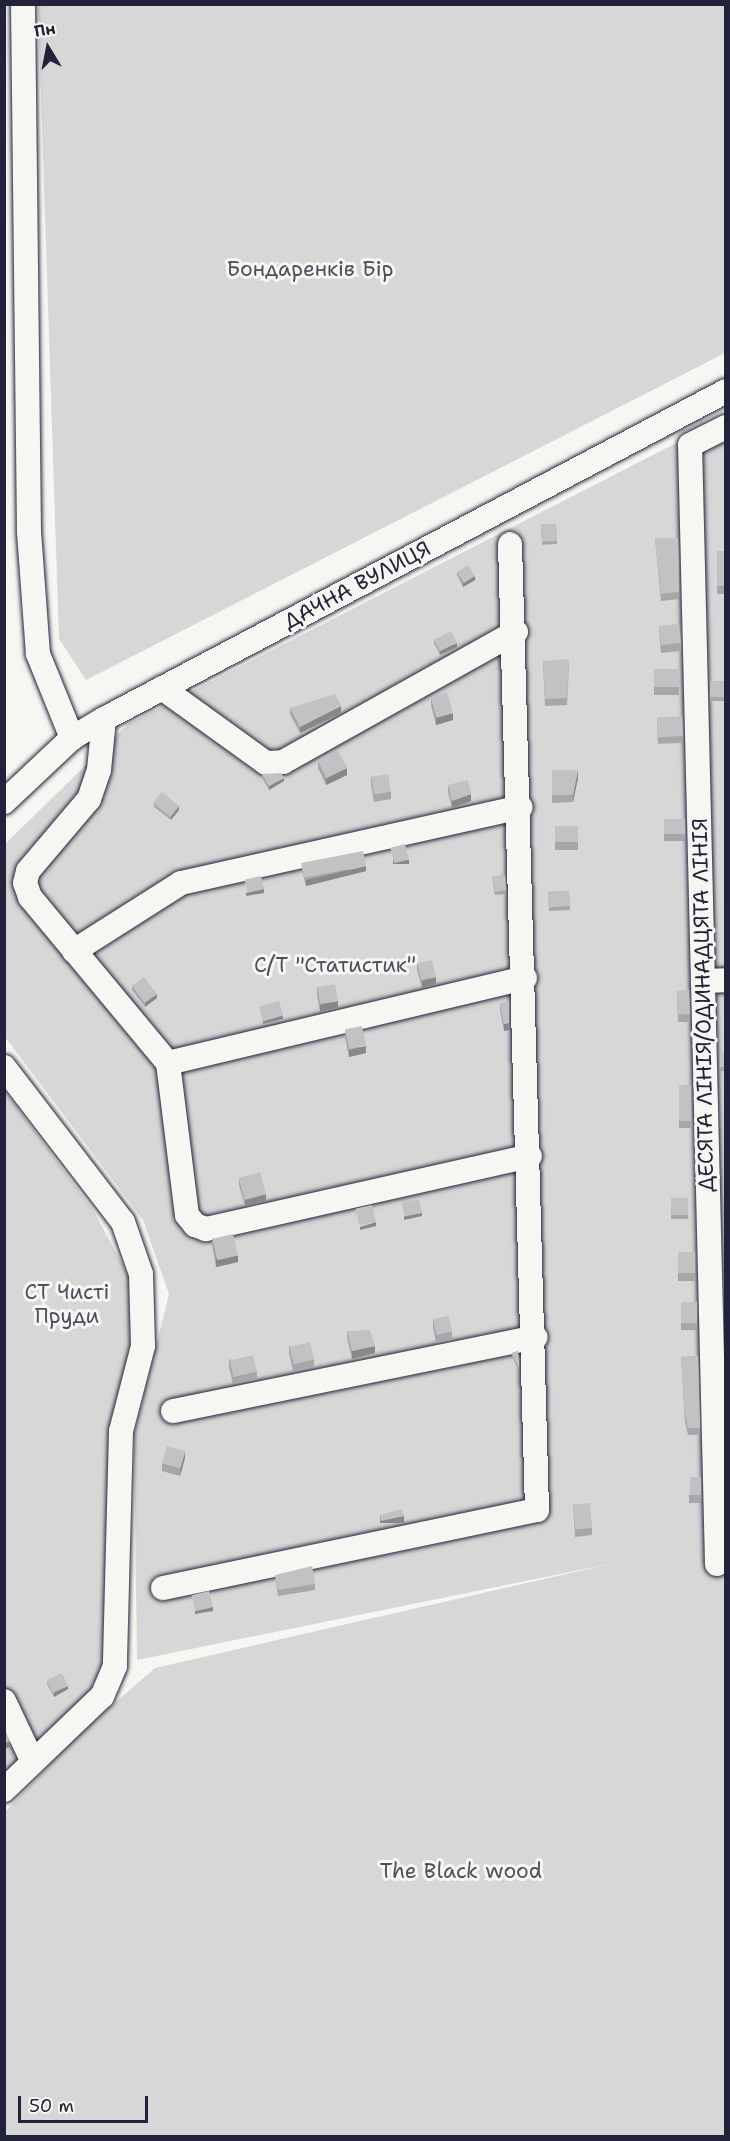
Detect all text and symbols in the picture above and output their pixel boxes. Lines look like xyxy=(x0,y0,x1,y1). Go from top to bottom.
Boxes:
north arrow xyxy=(18,18,78,78)
text: Пн xyxy=(33,18,57,42)
park label: Бондаренків Бір xyxy=(226,256,394,282)
street label: ДАЧНА ВУЛИЦЯ xyxy=(279,536,435,634)
street label: ДЕСЯТА ЛІНІЯ/ОДИНАДЦЯТА ЛІНІЯ xyxy=(687,818,719,1192)
park label: С/Т "Статистик" xyxy=(254,952,416,978)
park label: СТ Чисті Пруди xyxy=(24,1279,110,1329)
park label: The Black wood xyxy=(380,1858,542,1884)
scale bar xyxy=(21,2084,152,2122)
text: 50 m xyxy=(29,2094,74,2118)

